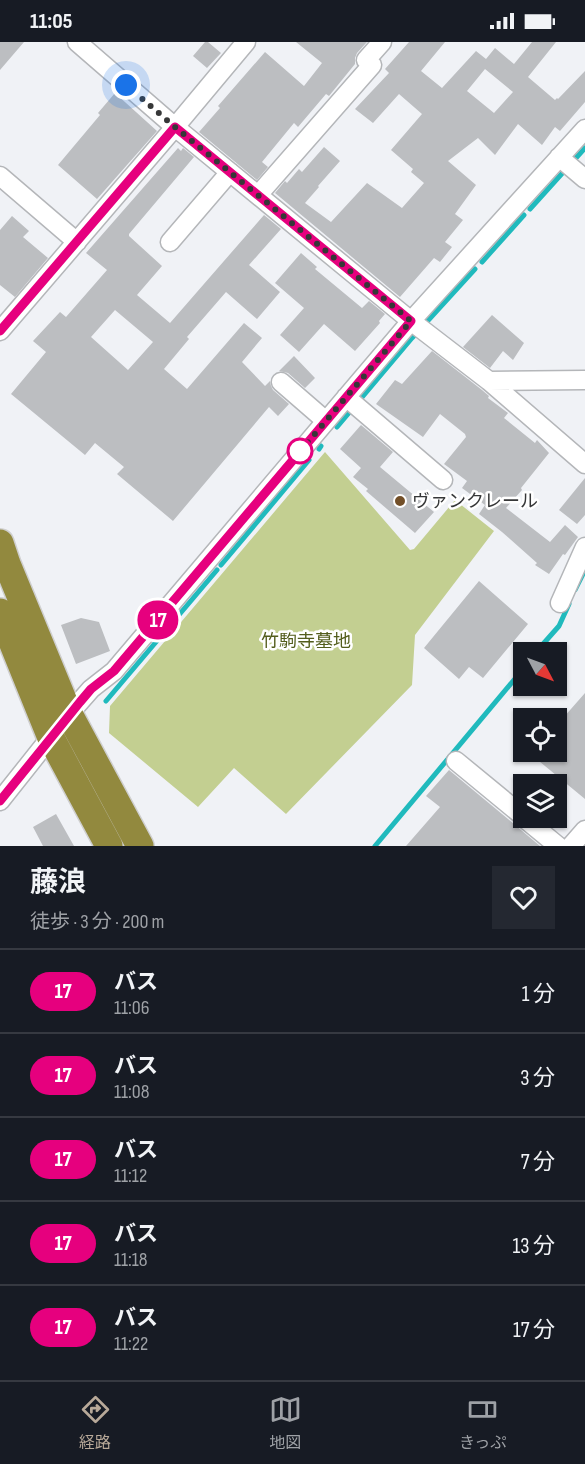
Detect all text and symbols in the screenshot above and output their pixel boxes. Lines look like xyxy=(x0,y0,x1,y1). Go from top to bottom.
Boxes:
text: 11:05 xyxy=(30,8,72,35)
your location xyxy=(111,70,141,100)
unlabelled marker xyxy=(287,438,313,464)
place label: ヴァンクレール xyxy=(412,491,538,512)
marker: ヴァンクレール xyxy=(393,494,407,508)
line badge: 17 xyxy=(131,600,185,640)
text: 17 xyxy=(149,608,167,633)
park label: 竹駒寺墓地 xyxy=(261,631,351,652)
north arrow xyxy=(513,642,567,696)
map controls xyxy=(513,642,567,828)
button: locate xyxy=(513,708,567,762)
button: layers xyxy=(513,774,567,828)
text: 藤浪 xyxy=(30,866,86,899)
button: heart xyxy=(492,866,555,929)
text: 徒歩 · 3 分 · 200 m xyxy=(30,910,164,934)
text: バス xyxy=(114,969,158,996)
text: 17 xyxy=(54,979,72,1004)
text: 1 分 xyxy=(522,981,555,1008)
text: 11:06 xyxy=(114,996,149,1020)
text: バス xyxy=(114,1053,158,1080)
text: 17 xyxy=(54,1063,72,1088)
text: 3 分 xyxy=(520,1065,555,1092)
text: 11:08 xyxy=(114,1080,149,1104)
text: バス xyxy=(114,1137,158,1164)
text: 17 xyxy=(54,1147,72,1172)
text: 7 分 xyxy=(521,1149,555,1176)
text: 11:12 xyxy=(114,1164,147,1188)
text: バス xyxy=(114,1221,158,1248)
text: 17 xyxy=(54,1231,72,1256)
text: 13 分 xyxy=(513,1233,555,1260)
text: 11:18 xyxy=(114,1248,148,1272)
text: バス xyxy=(114,1305,158,1332)
text: 17 xyxy=(54,1315,72,1340)
text: 17 分 xyxy=(513,1317,555,1344)
text: 11:22 xyxy=(114,1332,148,1356)
tab: 経路 xyxy=(79,1393,112,1453)
tab: 地図 xyxy=(269,1393,302,1453)
tab: きっぷ xyxy=(459,1393,506,1453)

